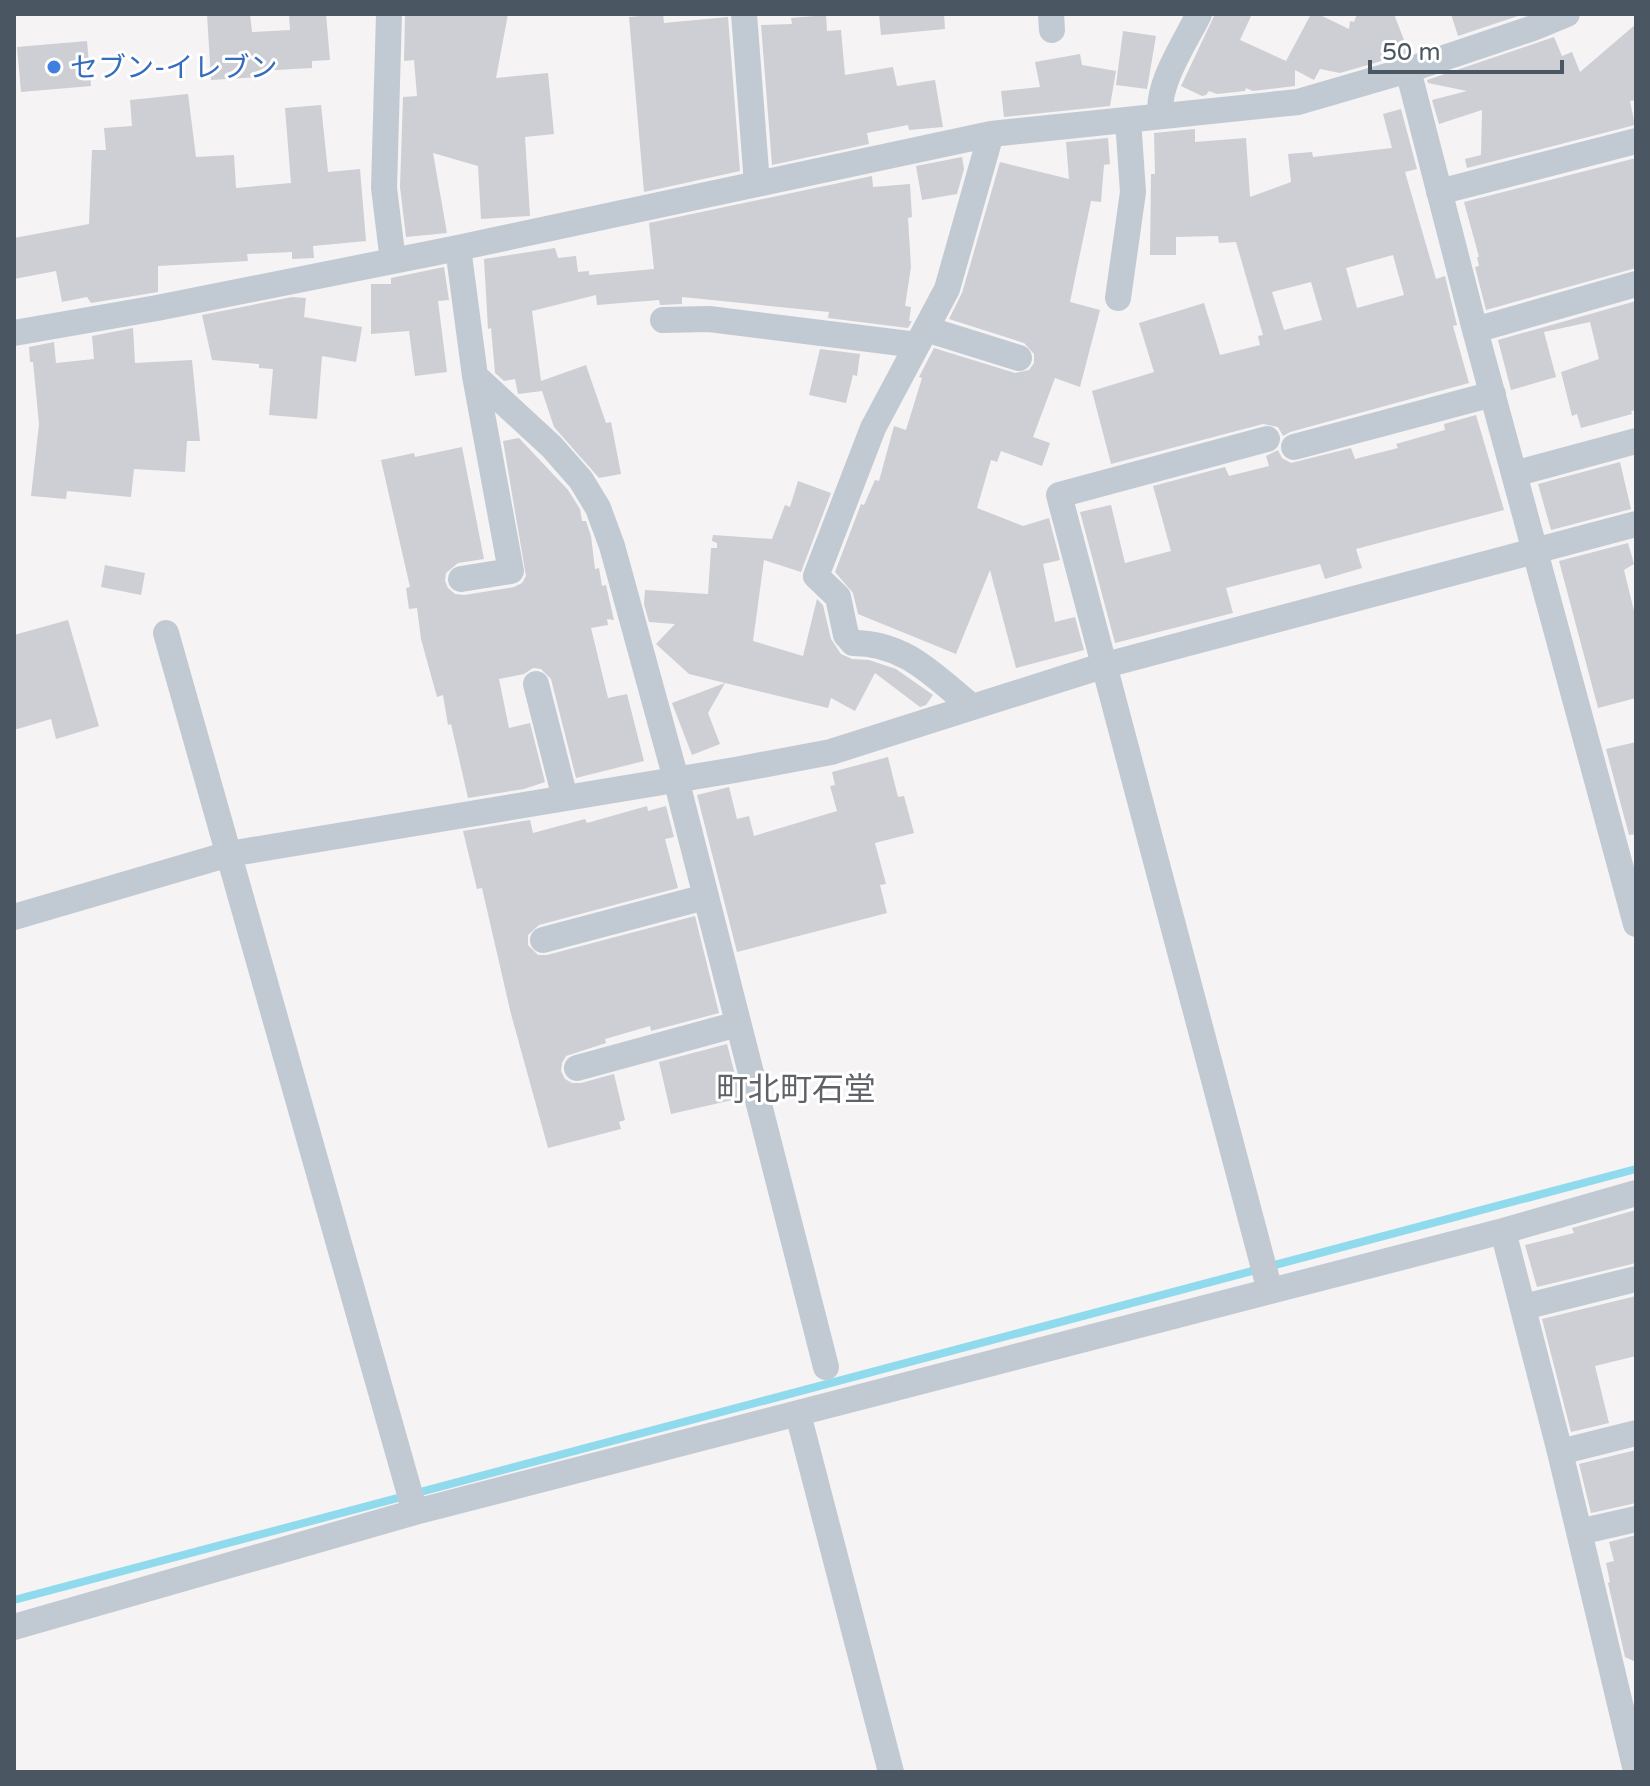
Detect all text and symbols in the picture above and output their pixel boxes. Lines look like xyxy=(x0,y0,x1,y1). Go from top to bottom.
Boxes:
scale bar xyxy=(1370,24,1562,74)
text: 50 m xyxy=(1382,38,1440,67)
place label: セブン-イレブン xyxy=(70,51,277,85)
marker: セブン-イレブン xyxy=(45,58,63,76)
district label: 町北町石堂 xyxy=(716,1071,876,1109)

